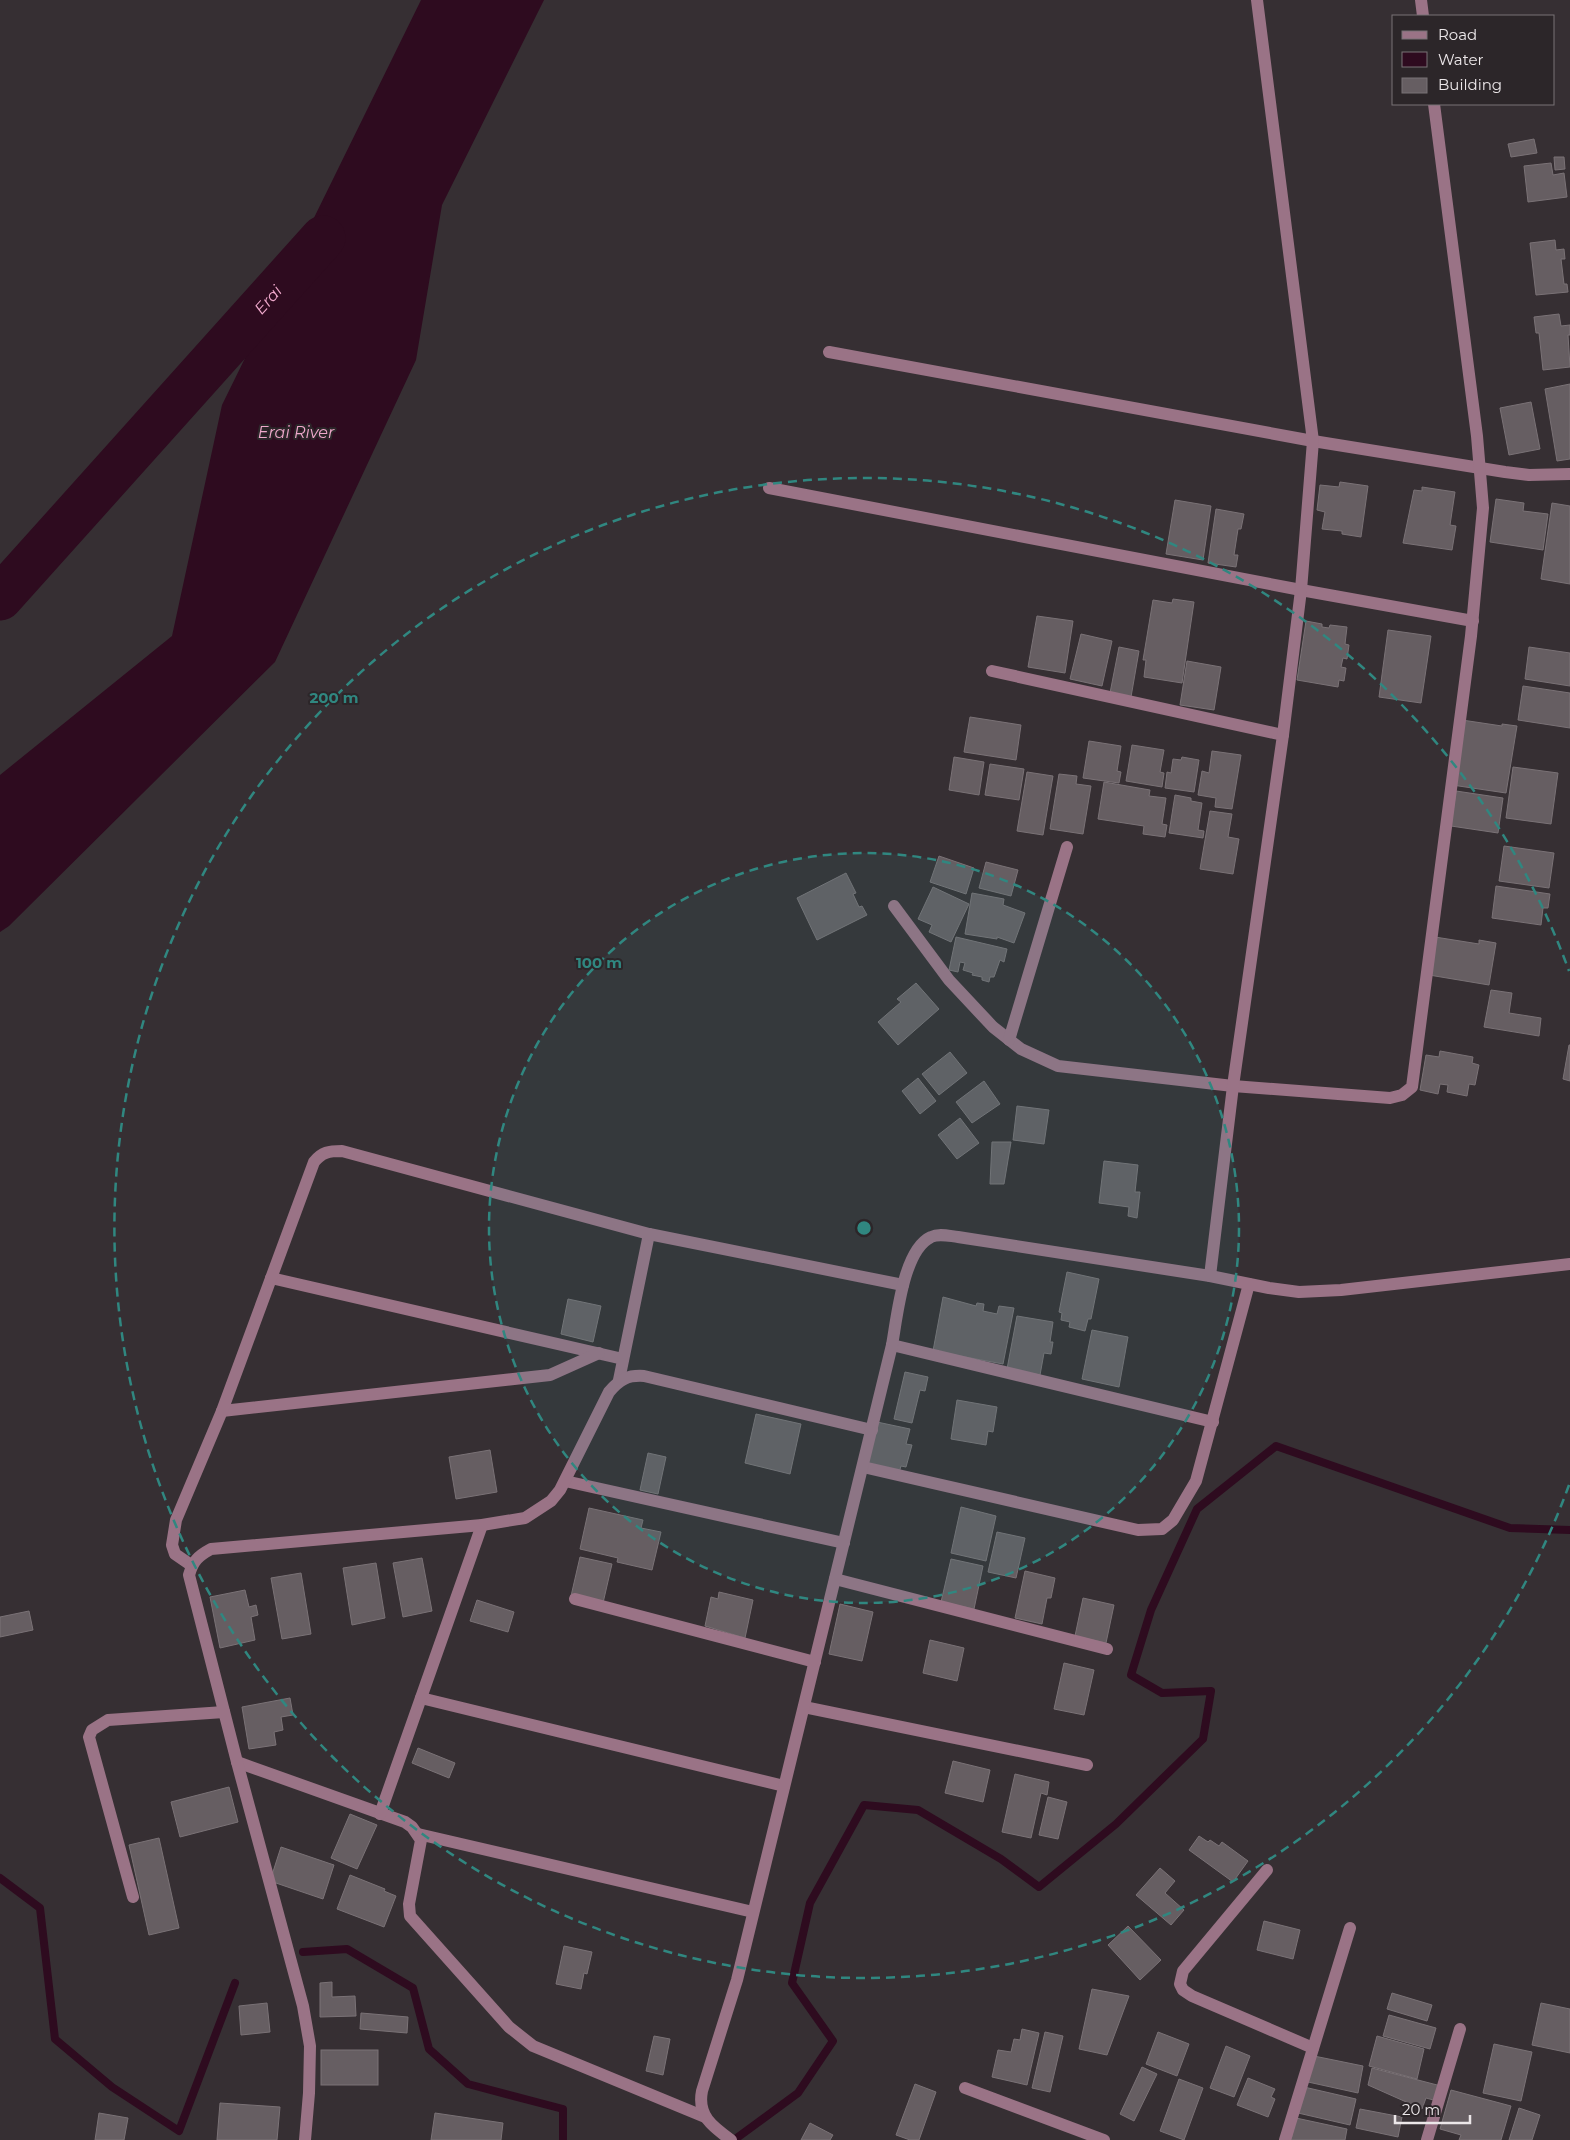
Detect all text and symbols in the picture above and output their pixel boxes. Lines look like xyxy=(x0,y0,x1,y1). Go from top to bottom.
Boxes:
legend xyxy=(1392,15,1555,105)
text: Road xyxy=(1438,25,1477,44)
text: Water xyxy=(1438,50,1484,69)
text: Building xyxy=(1438,75,1502,94)
water label: Erai xyxy=(250,281,286,318)
water label: Erai River xyxy=(258,423,335,442)
text: 200 m xyxy=(309,688,359,707)
text: 100 m xyxy=(576,953,622,972)
centre of rings xyxy=(855,1219,873,1237)
scale bar xyxy=(1395,2092,1470,2124)
text: 20 m xyxy=(1402,2100,1440,2119)

